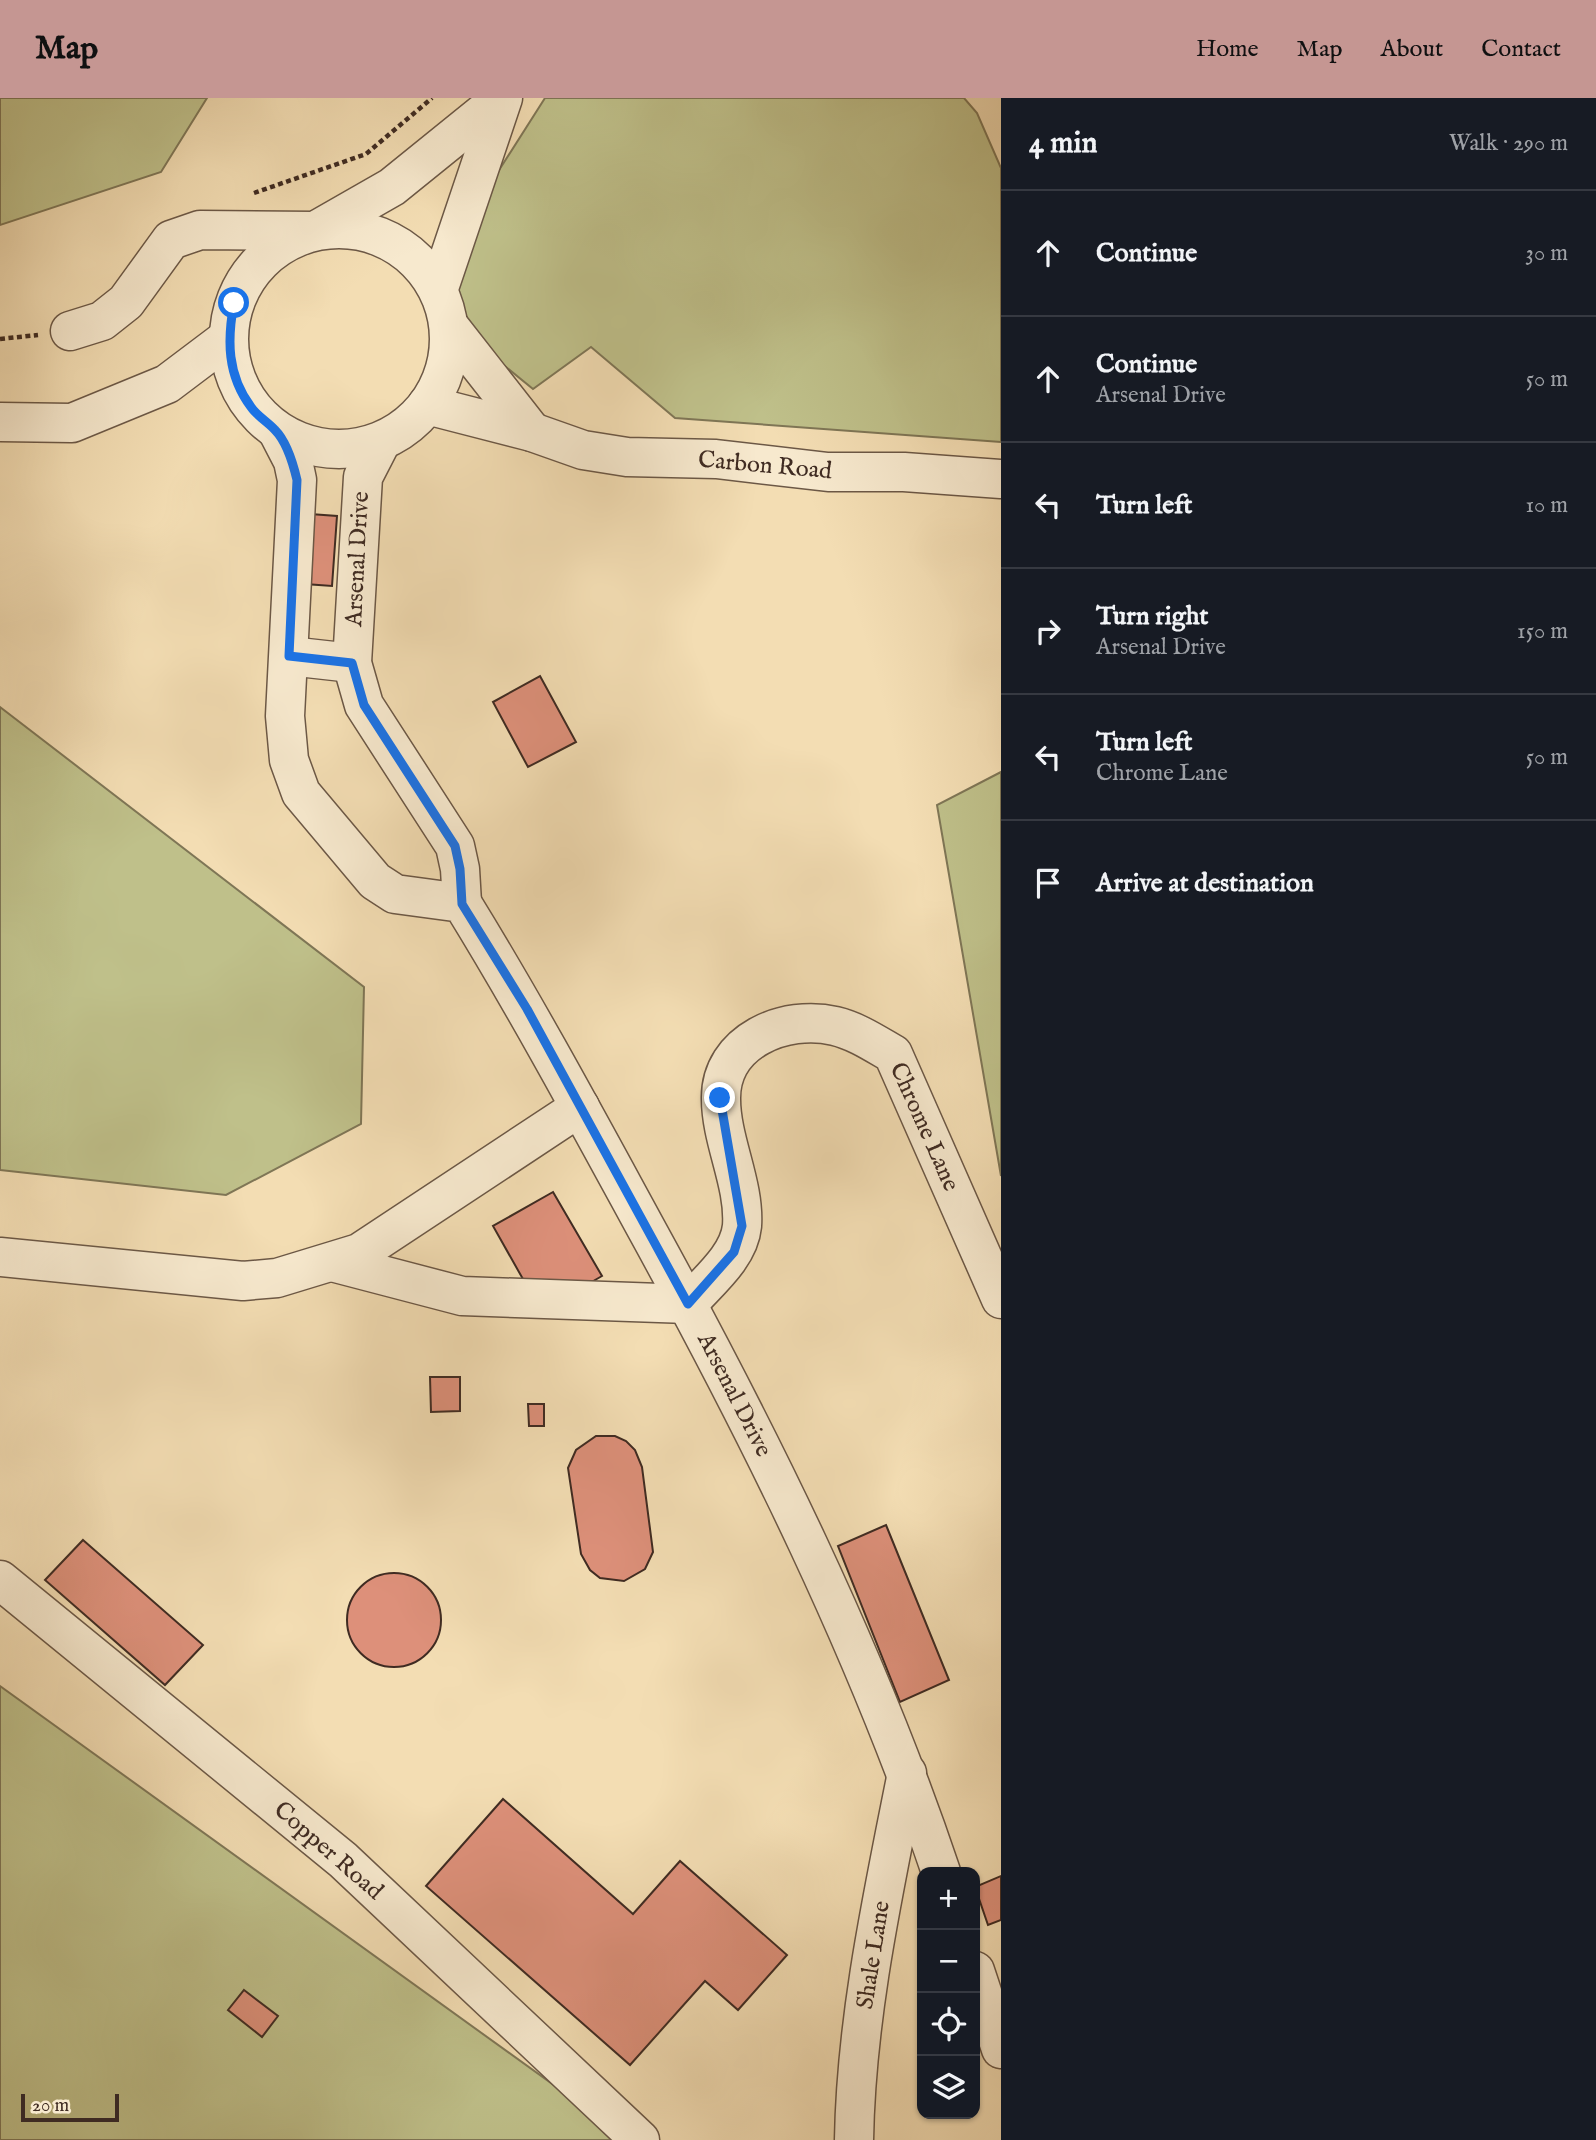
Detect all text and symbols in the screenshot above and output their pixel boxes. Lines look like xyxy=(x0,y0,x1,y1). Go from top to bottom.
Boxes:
text: Map xyxy=(35,28,98,70)
text: Home xyxy=(1196,34,1259,65)
text: Map xyxy=(1297,34,1343,65)
text: About xyxy=(1381,34,1443,65)
text: Contact xyxy=(1481,34,1561,65)
text: 4 min xyxy=(1029,125,1097,163)
text: Walk · 290 m xyxy=(1449,129,1568,158)
icon: ahead xyxy=(1029,234,1067,272)
text: Continue xyxy=(1096,237,1197,270)
text: 30 m xyxy=(1525,239,1568,268)
route start xyxy=(218,287,249,318)
text: Continue xyxy=(1096,348,1197,381)
icon: ahead xyxy=(1029,360,1067,398)
text: 50 m xyxy=(1526,365,1568,394)
text: Arsenal Drive xyxy=(1096,381,1226,410)
street label: Carbon Road xyxy=(697,445,833,487)
icon: left xyxy=(1029,486,1067,524)
text: Turn left xyxy=(1096,489,1193,522)
street label: Arsenal Drive xyxy=(339,491,377,628)
text: 10 m xyxy=(1525,491,1568,520)
text: Turn right xyxy=(1096,600,1209,633)
icon: right xyxy=(1029,612,1067,650)
text: 150 m xyxy=(1517,617,1568,646)
text: Arsenal Drive xyxy=(1096,633,1226,662)
text: Turn left xyxy=(1096,726,1193,759)
icon: left xyxy=(1029,738,1067,776)
text: 50 m xyxy=(1526,743,1568,772)
text: Chrome Lane xyxy=(1096,759,1228,788)
icon: arrive xyxy=(1029,864,1067,902)
text: Arrive at destination xyxy=(1096,867,1314,900)
street label: Chrome Lane xyxy=(882,1058,966,1196)
route end xyxy=(704,1082,735,1113)
street label: Arsenal Drive xyxy=(689,1327,779,1462)
street label: Copper Road xyxy=(267,1795,389,1907)
map controls xyxy=(917,1867,980,2119)
button: + xyxy=(917,1867,980,1930)
street label: Shale Lane xyxy=(850,1899,898,2011)
button: − xyxy=(917,1930,980,1993)
button: locate xyxy=(917,1993,980,2056)
button: layers xyxy=(917,2056,980,2119)
scale bar xyxy=(21,2091,119,2123)
text: 20 m xyxy=(32,2094,69,2118)

